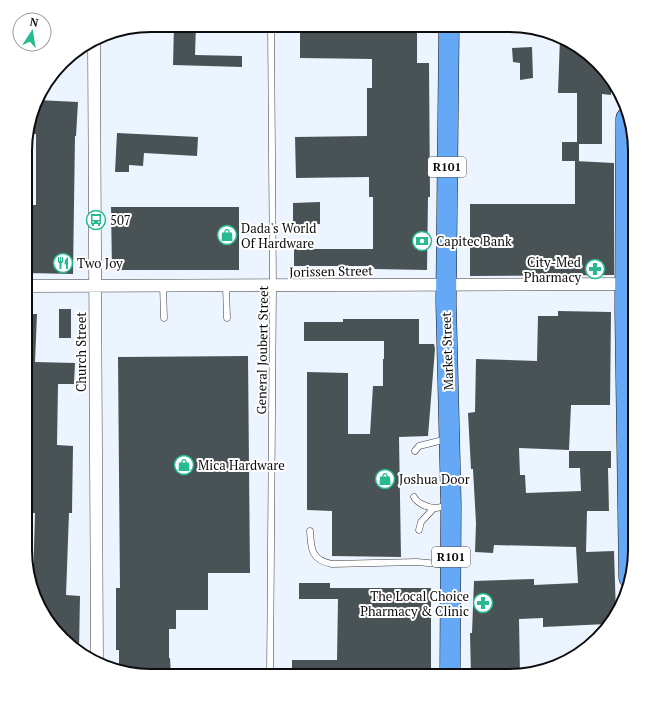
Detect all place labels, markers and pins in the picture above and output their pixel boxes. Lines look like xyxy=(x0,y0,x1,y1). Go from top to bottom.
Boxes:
bus stop icon: 507 xyxy=(85,209,107,231)
place label: 507 xyxy=(110,211,131,229)
place label: Dada's World Of Hardware xyxy=(241,219,316,252)
shop icon: Dada's World Of Hardware xyxy=(216,224,238,246)
bank icon: Capitec Bank xyxy=(411,230,433,252)
place label: Capitec Bank xyxy=(436,232,512,250)
restaurant icon: Two Joy xyxy=(52,252,74,274)
place label: City-Med Pharmacy xyxy=(524,253,581,286)
place label: Two Joy xyxy=(77,254,123,272)
pharmacy icon: City-Med Pharmacy xyxy=(584,258,606,280)
shop icon: Mica Hardware xyxy=(173,454,195,476)
place label: Mica Hardware xyxy=(198,456,285,474)
shop icon: Joshua Door xyxy=(374,468,396,490)
place label: Joshua Door xyxy=(399,470,470,488)
place label: The Local Choice Pharmacy & Clinic xyxy=(360,587,469,620)
pharmacy icon: The Local Choice Pharmacy & Clinic xyxy=(472,592,494,614)

